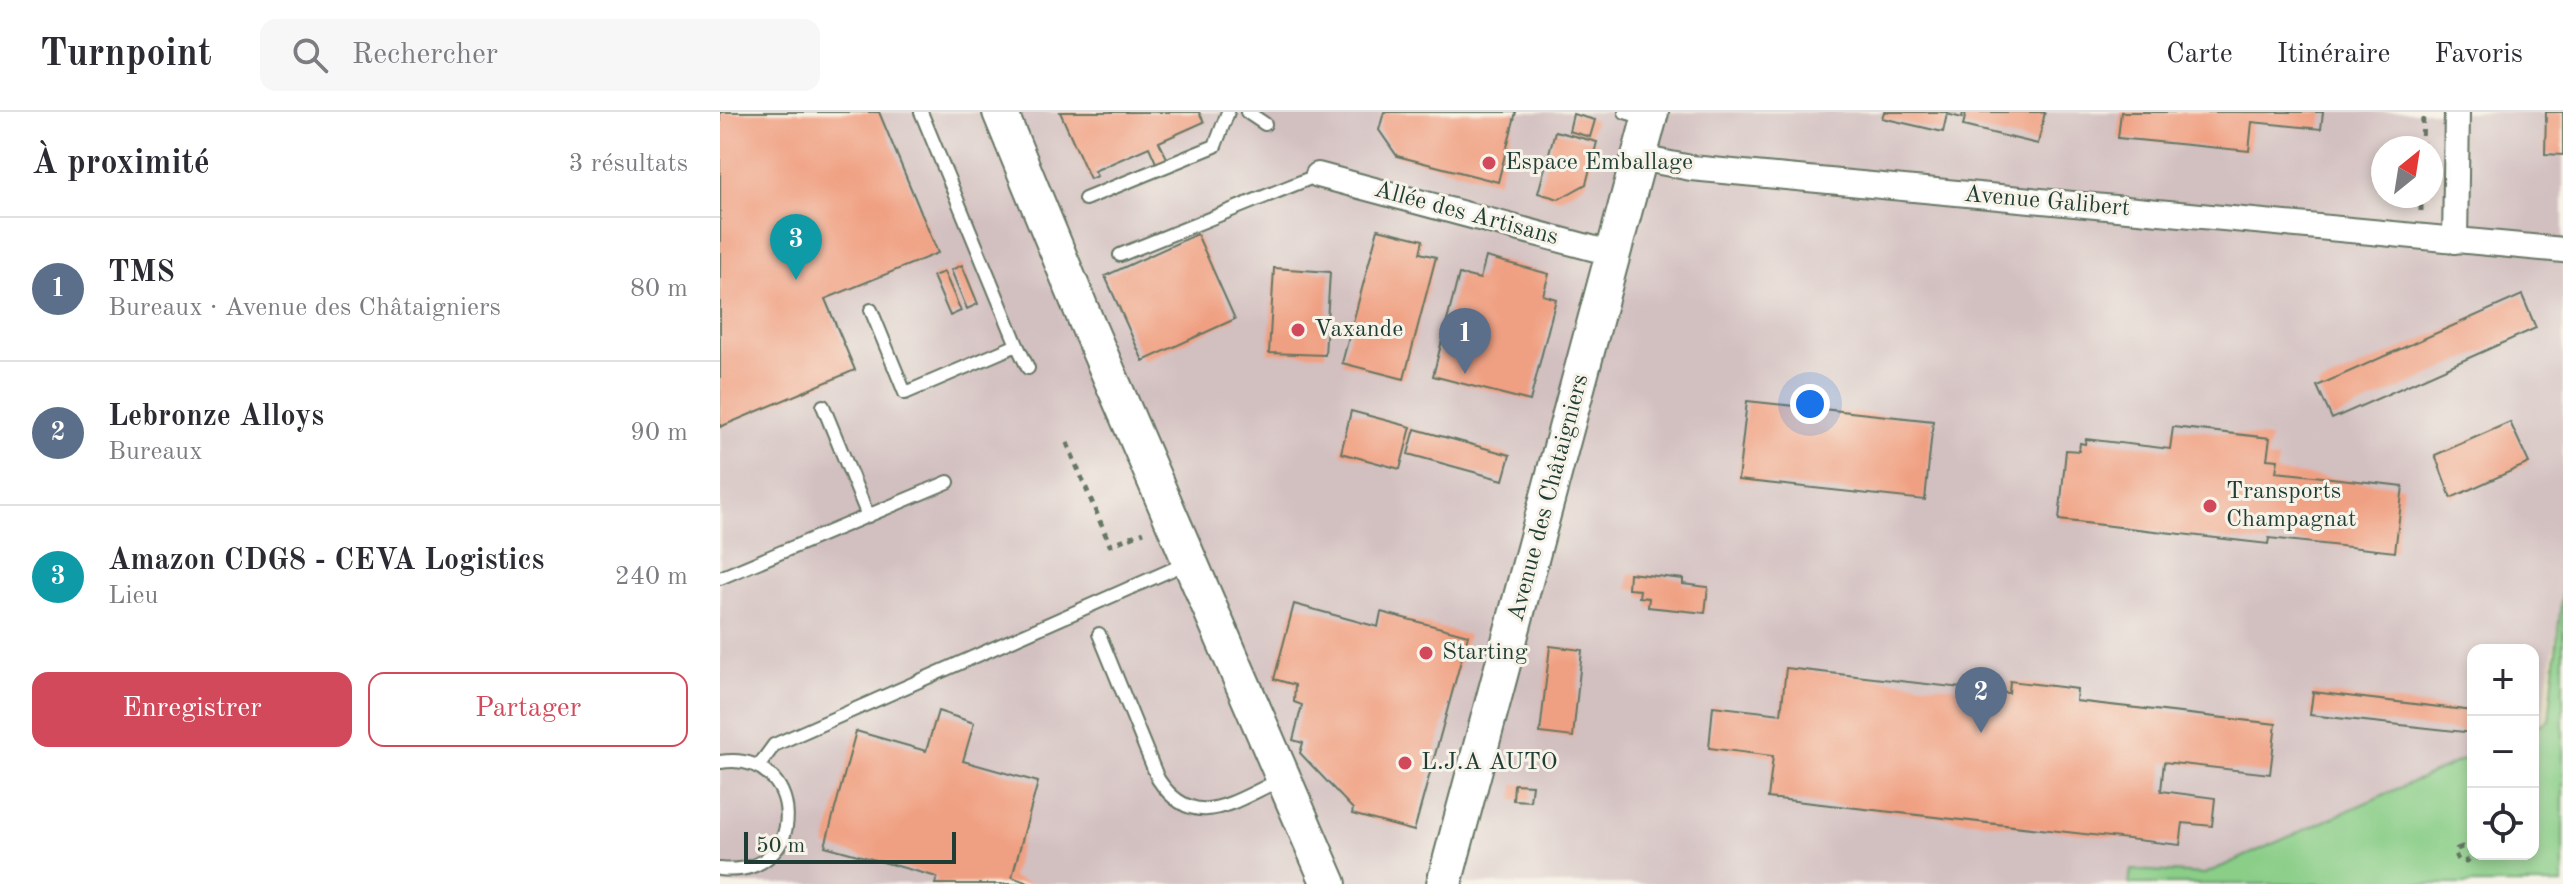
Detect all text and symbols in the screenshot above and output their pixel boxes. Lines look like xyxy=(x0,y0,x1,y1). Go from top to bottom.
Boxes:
search box xyxy=(260,19,820,91)
icon: search xyxy=(288,33,332,77)
text: Turnpoint xyxy=(40,36,212,74)
text: Rechercher xyxy=(352,40,498,70)
text: Carte xyxy=(2166,41,2233,69)
text: Itinéraire xyxy=(2277,41,2390,69)
text: Favoris xyxy=(2434,41,2523,69)
north arrow xyxy=(2371,136,2443,208)
text: À proximité xyxy=(32,147,210,181)
text: 3 résultats xyxy=(569,151,688,177)
place label: Espace Emballage xyxy=(1505,151,1693,175)
marker: Espace Emballage xyxy=(1480,154,1498,172)
street label: Allée des Artisans xyxy=(1371,178,1561,250)
street label: Avenue Galibert xyxy=(1963,183,2131,221)
pin: 3 xyxy=(770,214,822,280)
text: TMS xyxy=(108,258,175,288)
text: 1 xyxy=(50,276,66,302)
text: 80 m xyxy=(630,276,688,302)
text: Bureaux · Avenue des Châtaigniers xyxy=(108,295,501,321)
pin: 1 xyxy=(1439,308,1491,374)
place label: Vaxande xyxy=(1314,318,1403,342)
marker: Vaxande xyxy=(1289,321,1307,339)
street label: Avenue des Châtaigniers xyxy=(1504,372,1594,624)
your location xyxy=(1790,384,1830,424)
text: Lebronze Alloys xyxy=(108,402,324,432)
text: 2 xyxy=(50,420,66,446)
text: 90 m xyxy=(630,420,688,446)
text: Bureaux xyxy=(108,439,203,465)
place label: Transports Champagnat xyxy=(2226,480,2357,532)
marker: Transports Champagnat xyxy=(2201,497,2219,515)
text: Amazon CDG8 - CEVA Logistics xyxy=(108,546,544,576)
text: 3 xyxy=(50,564,66,590)
text: 240 m xyxy=(615,564,688,590)
text: Lieu xyxy=(108,583,158,609)
place label: Starting xyxy=(1442,641,1528,665)
marker: Starting xyxy=(1417,644,1435,662)
map controls xyxy=(2467,644,2539,860)
button: + xyxy=(2467,644,2539,716)
pin: 2 xyxy=(1955,667,2007,733)
button: Enregistrer xyxy=(32,672,352,747)
button: Partager xyxy=(368,672,688,747)
button: − xyxy=(2467,716,2539,788)
place label: L.J.A AUTO xyxy=(1421,751,1558,775)
marker: L.J.A AUTO xyxy=(1396,754,1414,772)
button: locate xyxy=(2467,788,2539,860)
scale bar xyxy=(744,828,956,864)
text: 50 m xyxy=(756,835,805,857)

